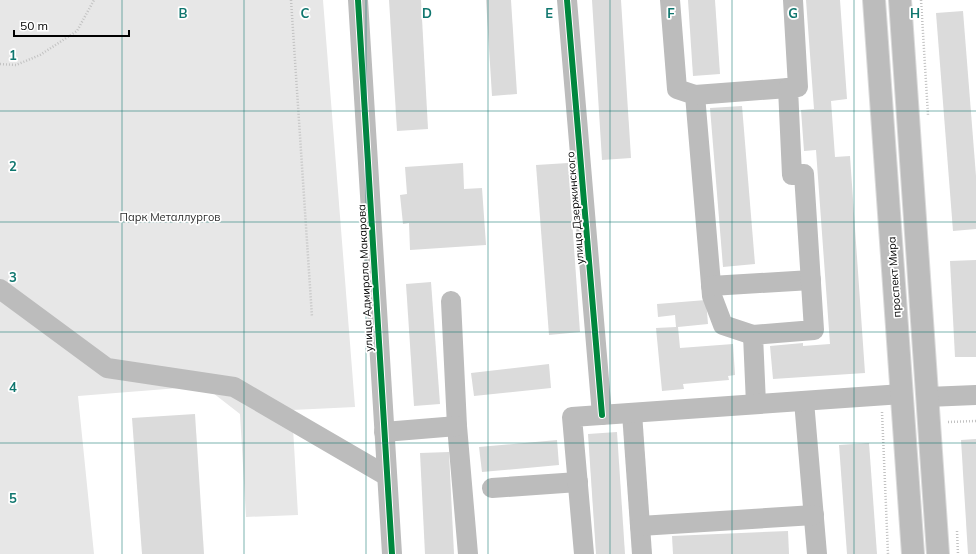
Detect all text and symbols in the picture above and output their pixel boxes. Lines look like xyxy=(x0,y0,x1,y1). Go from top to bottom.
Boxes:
text: B xyxy=(179,5,188,21)
text: C xyxy=(301,5,310,21)
text: D xyxy=(422,5,432,21)
text: E xyxy=(545,5,553,21)
text: F xyxy=(667,5,675,21)
text: G xyxy=(788,5,798,21)
text: H xyxy=(910,5,920,21)
scale bar xyxy=(14,12,129,38)
text: 50 m xyxy=(20,18,48,33)
text: 1 xyxy=(9,47,17,63)
street label: улица Дзержинского xyxy=(563,151,587,265)
text: 2 xyxy=(9,158,17,174)
street label: улица Адмирала Макарова xyxy=(354,204,376,352)
park label: Парк Металлургов xyxy=(120,210,220,224)
street label: проспект Мира xyxy=(884,236,904,318)
text: 3 xyxy=(9,269,17,285)
text: 4 xyxy=(9,379,17,395)
text: 5 xyxy=(9,490,17,506)

